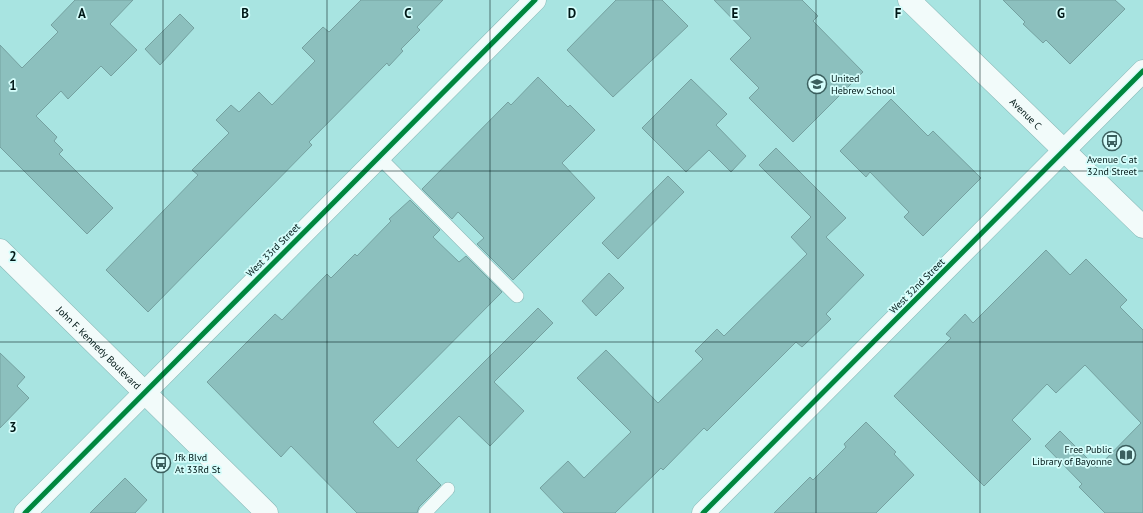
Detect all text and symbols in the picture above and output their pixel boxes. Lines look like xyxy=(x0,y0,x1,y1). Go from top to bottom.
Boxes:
text: A xyxy=(78,5,86,22)
text: B xyxy=(241,5,249,22)
text: C xyxy=(404,5,412,22)
text: D xyxy=(568,5,576,22)
text: E xyxy=(732,5,739,22)
text: F xyxy=(895,5,902,22)
text: G xyxy=(1057,5,1065,22)
place label: United Hebrew School xyxy=(831,72,895,97)
school or university icon: United Hebrew School xyxy=(806,73,828,95)
text: 1 xyxy=(9,77,17,94)
street label: Avenue C xyxy=(1007,95,1045,132)
bus stop icon: Avenue C at 32nd Street xyxy=(1101,130,1123,152)
place label: Avenue C at 32nd Street xyxy=(1087,153,1138,178)
street label: West 33rd Street xyxy=(243,220,303,280)
text: 2 xyxy=(9,248,17,265)
street label: West 32nd Street xyxy=(887,255,948,316)
street label: John F. Kennedy Boulevard xyxy=(53,302,144,392)
text: 3 xyxy=(9,419,17,436)
place label: Free Public Library of Bayonne xyxy=(1032,443,1112,468)
library icon: Free Public Library of Bayonne xyxy=(1115,444,1137,466)
place label: Jfk Blvd At 33Rd St xyxy=(174,451,221,476)
bus stop icon: Jfk Blvd At 33Rd St xyxy=(150,452,172,474)

